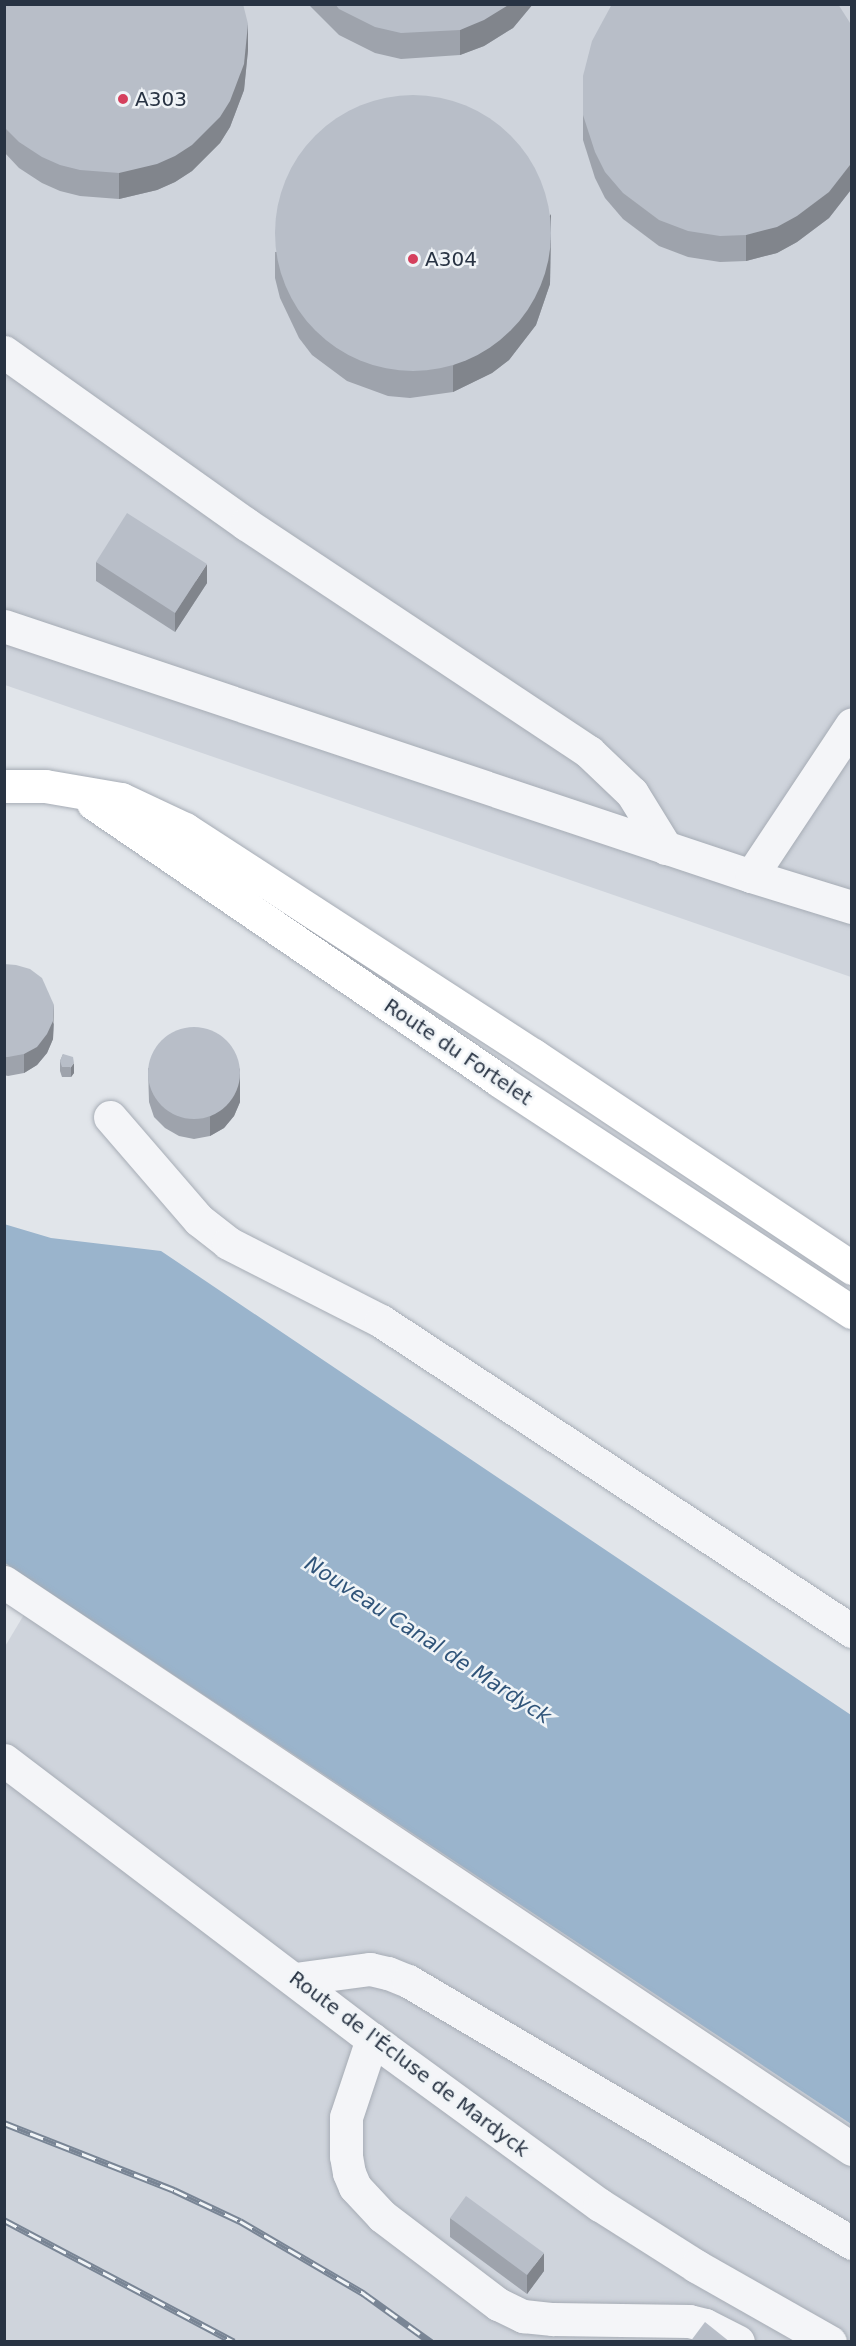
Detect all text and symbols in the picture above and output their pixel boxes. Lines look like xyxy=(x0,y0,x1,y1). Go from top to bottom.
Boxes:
place label: A303 xyxy=(135,87,187,111)
marker: A303 xyxy=(116,92,130,106)
place label: A304 xyxy=(425,247,477,271)
marker: A304 xyxy=(406,252,420,266)
street label: Route du Fortelet xyxy=(379,994,537,1110)
water label: Nouveau Canal de Mardyck xyxy=(300,1551,556,1729)
street label: Route de l'Écluse de Mardyck xyxy=(285,1966,533,2162)

